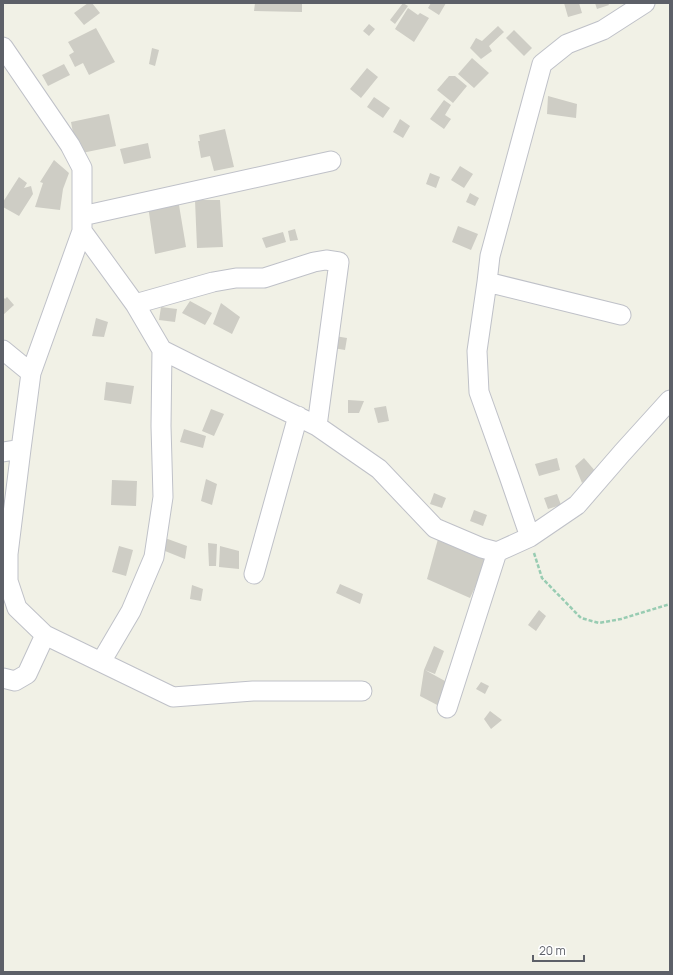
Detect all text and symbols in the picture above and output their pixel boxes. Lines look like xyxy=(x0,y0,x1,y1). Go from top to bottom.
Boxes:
scale bar xyxy=(533,937,584,963)
text: 20 m xyxy=(539,942,566,959)

